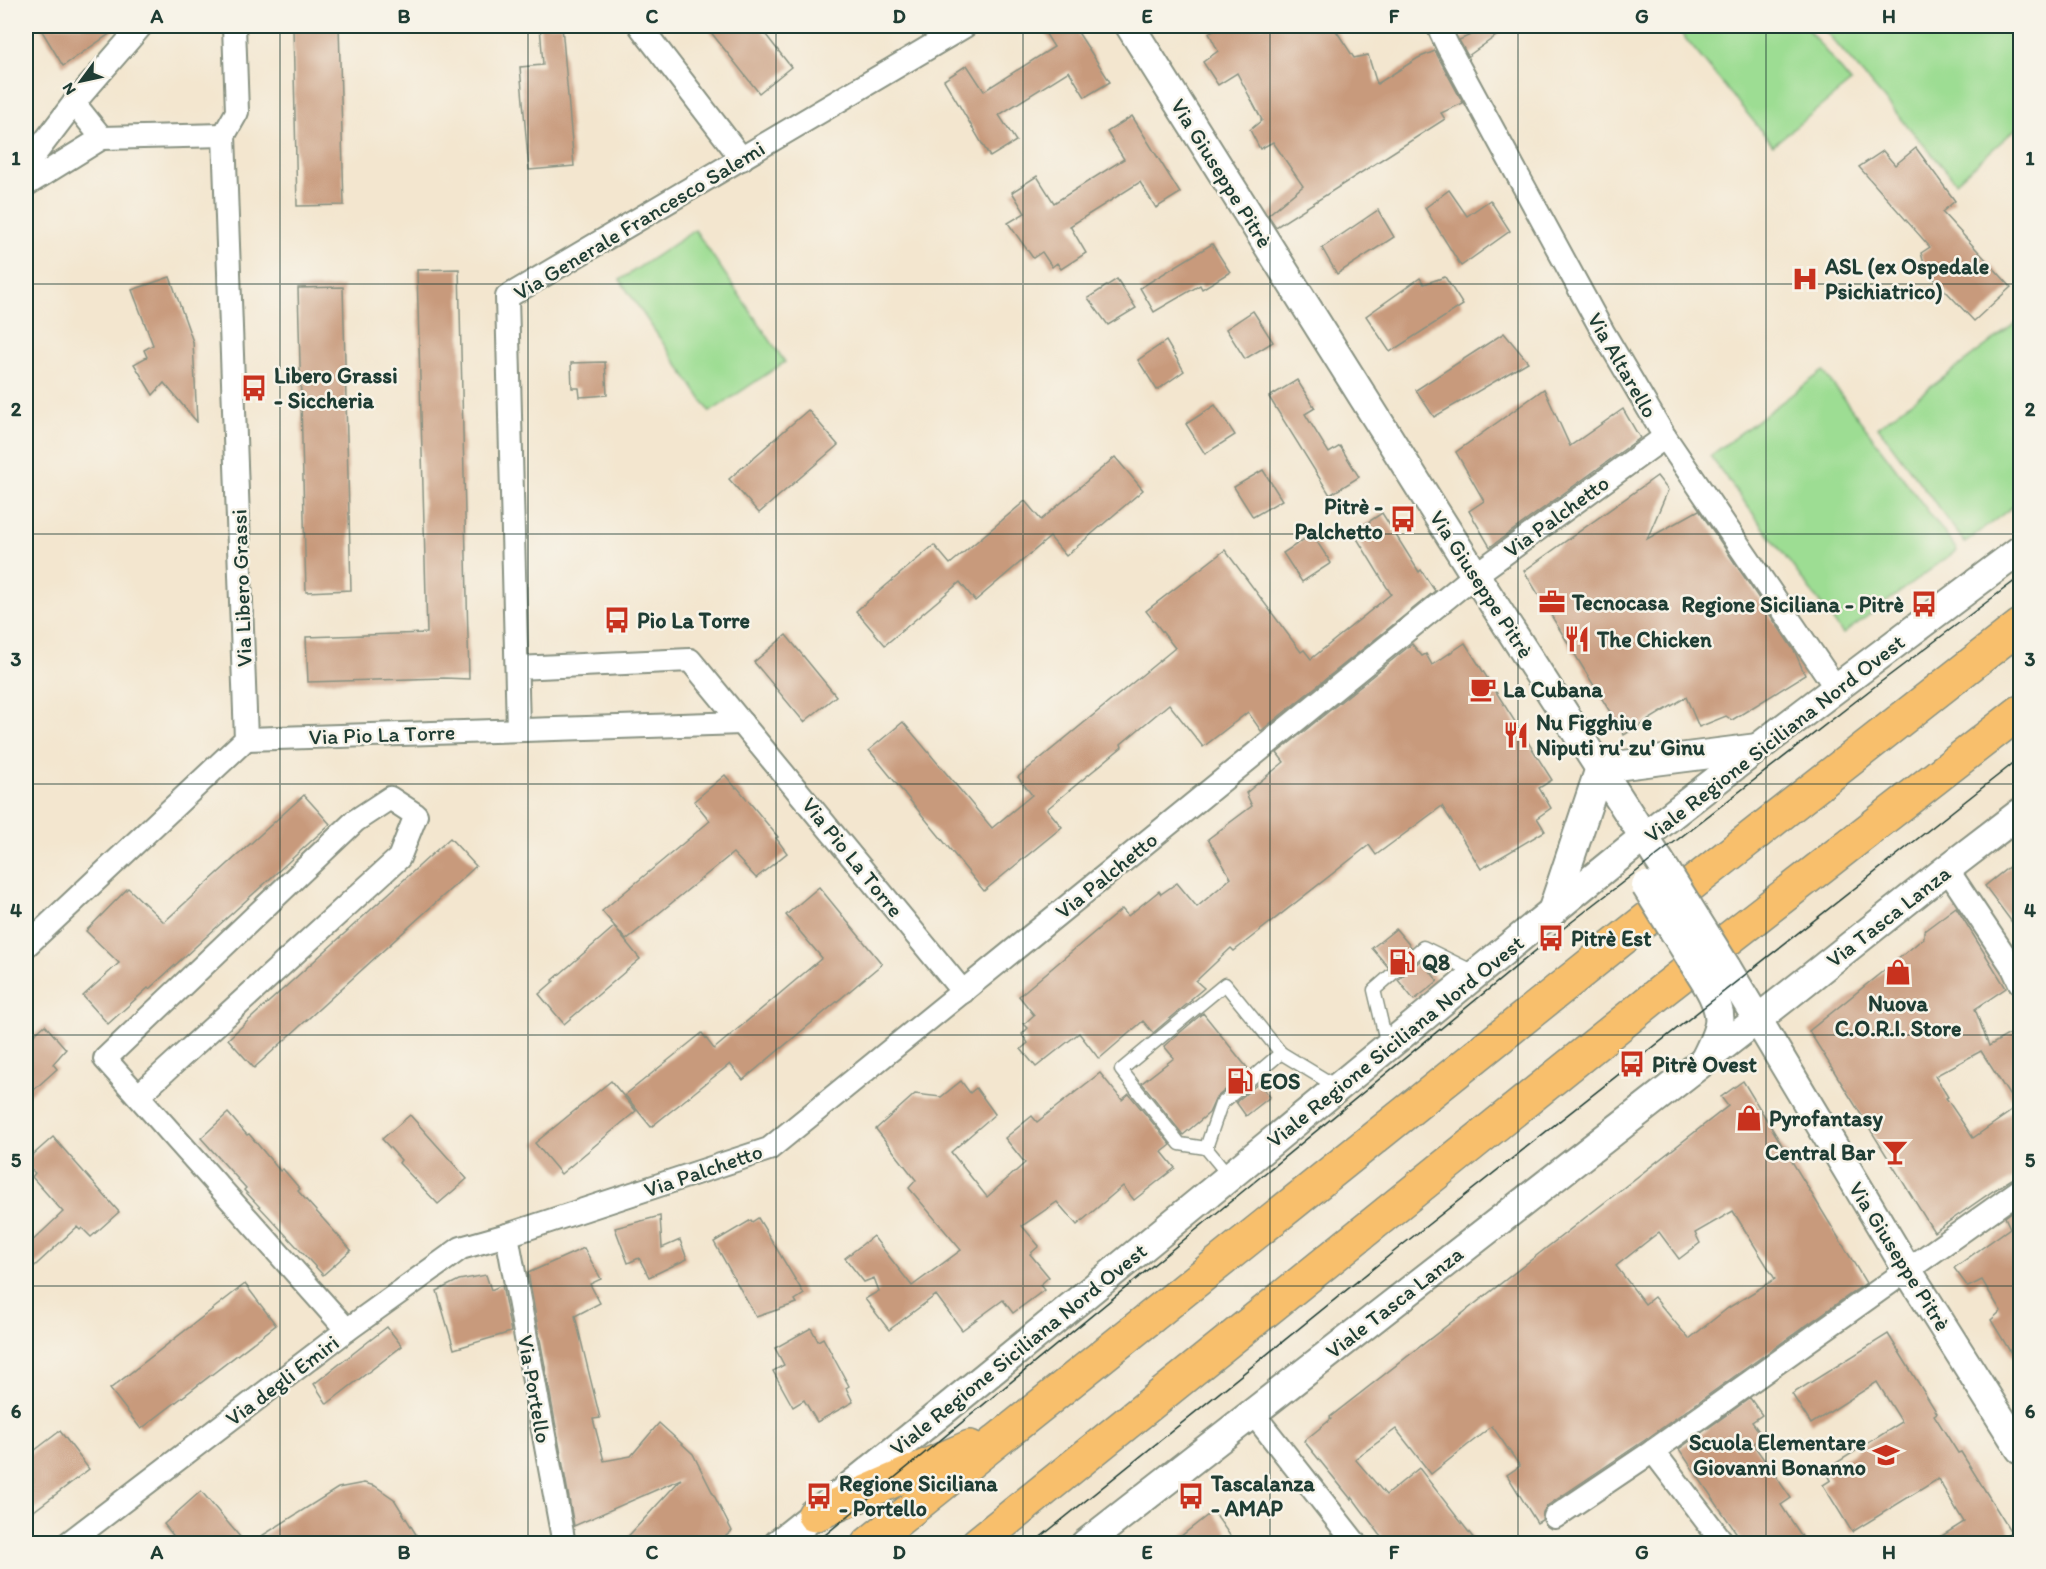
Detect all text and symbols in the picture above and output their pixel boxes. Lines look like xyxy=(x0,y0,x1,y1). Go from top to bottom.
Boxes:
text: A xyxy=(150,4,164,28)
text: B xyxy=(398,4,411,28)
text: C xyxy=(646,4,659,28)
text: D xyxy=(892,4,906,28)
text: E xyxy=(1141,4,1153,28)
text: F xyxy=(1389,4,1400,28)
text: G xyxy=(1635,4,1649,28)
text: H xyxy=(1882,4,1896,28)
north arrow xyxy=(51,51,111,111)
text: N xyxy=(58,79,80,99)
street label: Via Giuseppe Pitrè xyxy=(1165,94,1278,253)
street label: Via Generale Francesco Salemi xyxy=(509,135,770,306)
text: 1 xyxy=(11,146,21,170)
text: 1 xyxy=(2025,146,2035,170)
place label: ASL (ex Ospedale Psichiatrico) xyxy=(1824,253,1989,305)
hospital icon: ASL (ex Ospedale Psichiatrico) xyxy=(1790,264,1820,294)
street label: Via Altarello xyxy=(1582,308,1664,423)
place label: Libero Grassi - Siccheria xyxy=(274,362,398,414)
bus stop icon: Libero Grassi - Siccheria xyxy=(239,373,269,403)
text: 2 xyxy=(11,397,22,421)
text: 2 xyxy=(2025,397,2036,421)
street label: Via Palchetto xyxy=(1498,469,1614,564)
place label: Pitrè - Palchetto xyxy=(1294,493,1383,545)
bus stop icon: Pitrè - Palchetto xyxy=(1388,504,1418,534)
street label: Via Giuseppe Pitrè xyxy=(1424,505,1539,663)
street label: Via Libero Grassi xyxy=(225,509,258,667)
office icon: Tecnocasa xyxy=(1537,587,1567,617)
place label: Tecnocasa xyxy=(1571,589,1669,616)
bus stop icon: Regione Siciliana - Pitrè xyxy=(1909,589,1939,619)
place label: Regione Siciliana - Pitrè xyxy=(1681,591,1904,618)
bus stop icon: Pio La Torre xyxy=(602,605,632,635)
place label: Pio La Torre xyxy=(637,607,750,634)
restaurant icon: The Chicken xyxy=(1562,624,1592,654)
place label: The Chicken xyxy=(1596,626,1712,653)
street label: Viale Regione Siciliana Nord Ovest xyxy=(1639,628,1910,848)
text: 3 xyxy=(11,647,22,671)
text: 3 xyxy=(2025,647,2036,671)
cafe icon: La Cubana xyxy=(1468,674,1498,704)
place label: La Cubana xyxy=(1503,676,1603,703)
place label: Nu Figghiu e Niputi ru' zu' Ginu xyxy=(1536,709,1706,761)
street label: Via Pio La Torre xyxy=(308,718,456,751)
restaurant icon: Nu Figghiu e Niputi ru' zu' Ginu xyxy=(1501,720,1531,750)
street label: Via Pio La Torre xyxy=(796,792,909,923)
street label: Via Palchetto xyxy=(1050,826,1163,925)
street label: Via Tasca Lanza xyxy=(1821,859,1956,973)
text: 4 xyxy=(10,898,22,922)
text: 4 xyxy=(2024,898,2036,922)
bus stop icon: Pitrè Est xyxy=(1536,923,1566,953)
place label: Pitrè Est xyxy=(1571,925,1652,952)
street label: Viale Regione Siciliana Nord Ovest xyxy=(1261,929,1529,1153)
fuel station icon: Q8 xyxy=(1387,947,1417,977)
place label: Q8 xyxy=(1422,949,1450,976)
shop icon: Nuova C.O.R.I. Store xyxy=(1883,957,1913,987)
place label: Nuova C.O.R.I. Store xyxy=(1835,990,1961,1042)
bus stop icon: Pitrè Ovest xyxy=(1617,1049,1647,1079)
place label: Pitrè Ovest xyxy=(1652,1051,1758,1078)
fuel station icon: EOS xyxy=(1225,1066,1255,1096)
place label: EOS xyxy=(1260,1068,1300,1095)
shop icon: Pyrofantasy xyxy=(1734,1103,1764,1133)
place label: Pyrofantasy xyxy=(1769,1105,1883,1132)
bar icon: Central Bar xyxy=(1880,1137,1910,1167)
street label: Via Palchetto xyxy=(640,1138,766,1203)
place label: Central Bar xyxy=(1765,1139,1876,1166)
text: 5 xyxy=(11,1148,22,1172)
text: 5 xyxy=(2025,1148,2036,1172)
street label: Via Giuseppe Pitrè xyxy=(1843,1177,1956,1336)
street label: Viale Regione Siciliana Nord Ovest xyxy=(884,1237,1152,1461)
street label: Viale Tasca Lanza xyxy=(1320,1240,1469,1365)
street label: Via degli Emiri xyxy=(220,1329,344,1432)
street label: Via Portello xyxy=(512,1333,557,1445)
text: 6 xyxy=(11,1399,22,1423)
text: 6 xyxy=(2025,1399,2036,1423)
place label: Scuola Elementare Giovanni Bonanno xyxy=(1689,1429,1866,1481)
school or university icon: Scuola Elementare Giovanni Bonanno xyxy=(1871,1440,1901,1470)
place label: Regione Siciliana - Portello xyxy=(839,1470,998,1522)
place label: Tascalanza - AMAP xyxy=(1210,1470,1315,1522)
bus stop icon: Regione Siciliana - Portello xyxy=(804,1481,834,1511)
bus stop icon: Tascalanza - AMAP xyxy=(1176,1481,1206,1511)
text: A xyxy=(150,1540,164,1564)
text: B xyxy=(398,1540,411,1564)
text: C xyxy=(646,1540,659,1564)
text: D xyxy=(892,1540,906,1564)
text: E xyxy=(1141,1540,1153,1564)
text: F xyxy=(1389,1540,1400,1564)
text: G xyxy=(1635,1540,1649,1564)
text: H xyxy=(1882,1540,1896,1564)

